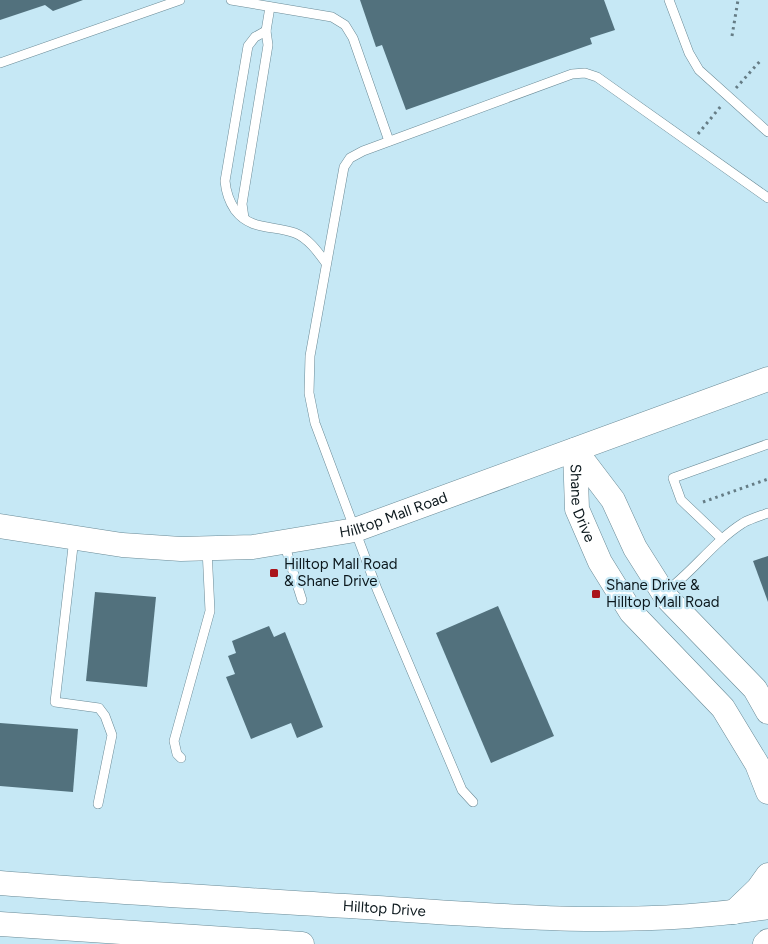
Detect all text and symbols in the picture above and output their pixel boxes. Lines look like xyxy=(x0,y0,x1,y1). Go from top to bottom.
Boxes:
street label: Shane Drive xyxy=(566,464,599,545)
street label: Hilltop Mall Road xyxy=(338,488,450,541)
place label: Hilltop Mall Road & Shane Drive xyxy=(284,555,397,590)
marker: Hilltop Mall Road & Shane Drive xyxy=(268,567,280,579)
place label: Shane Drive & Hilltop Mall Road xyxy=(606,576,719,611)
marker: Shane Drive & Hilltop Mall Road xyxy=(590,588,602,600)
street label: Hilltop Drive xyxy=(342,897,426,920)

